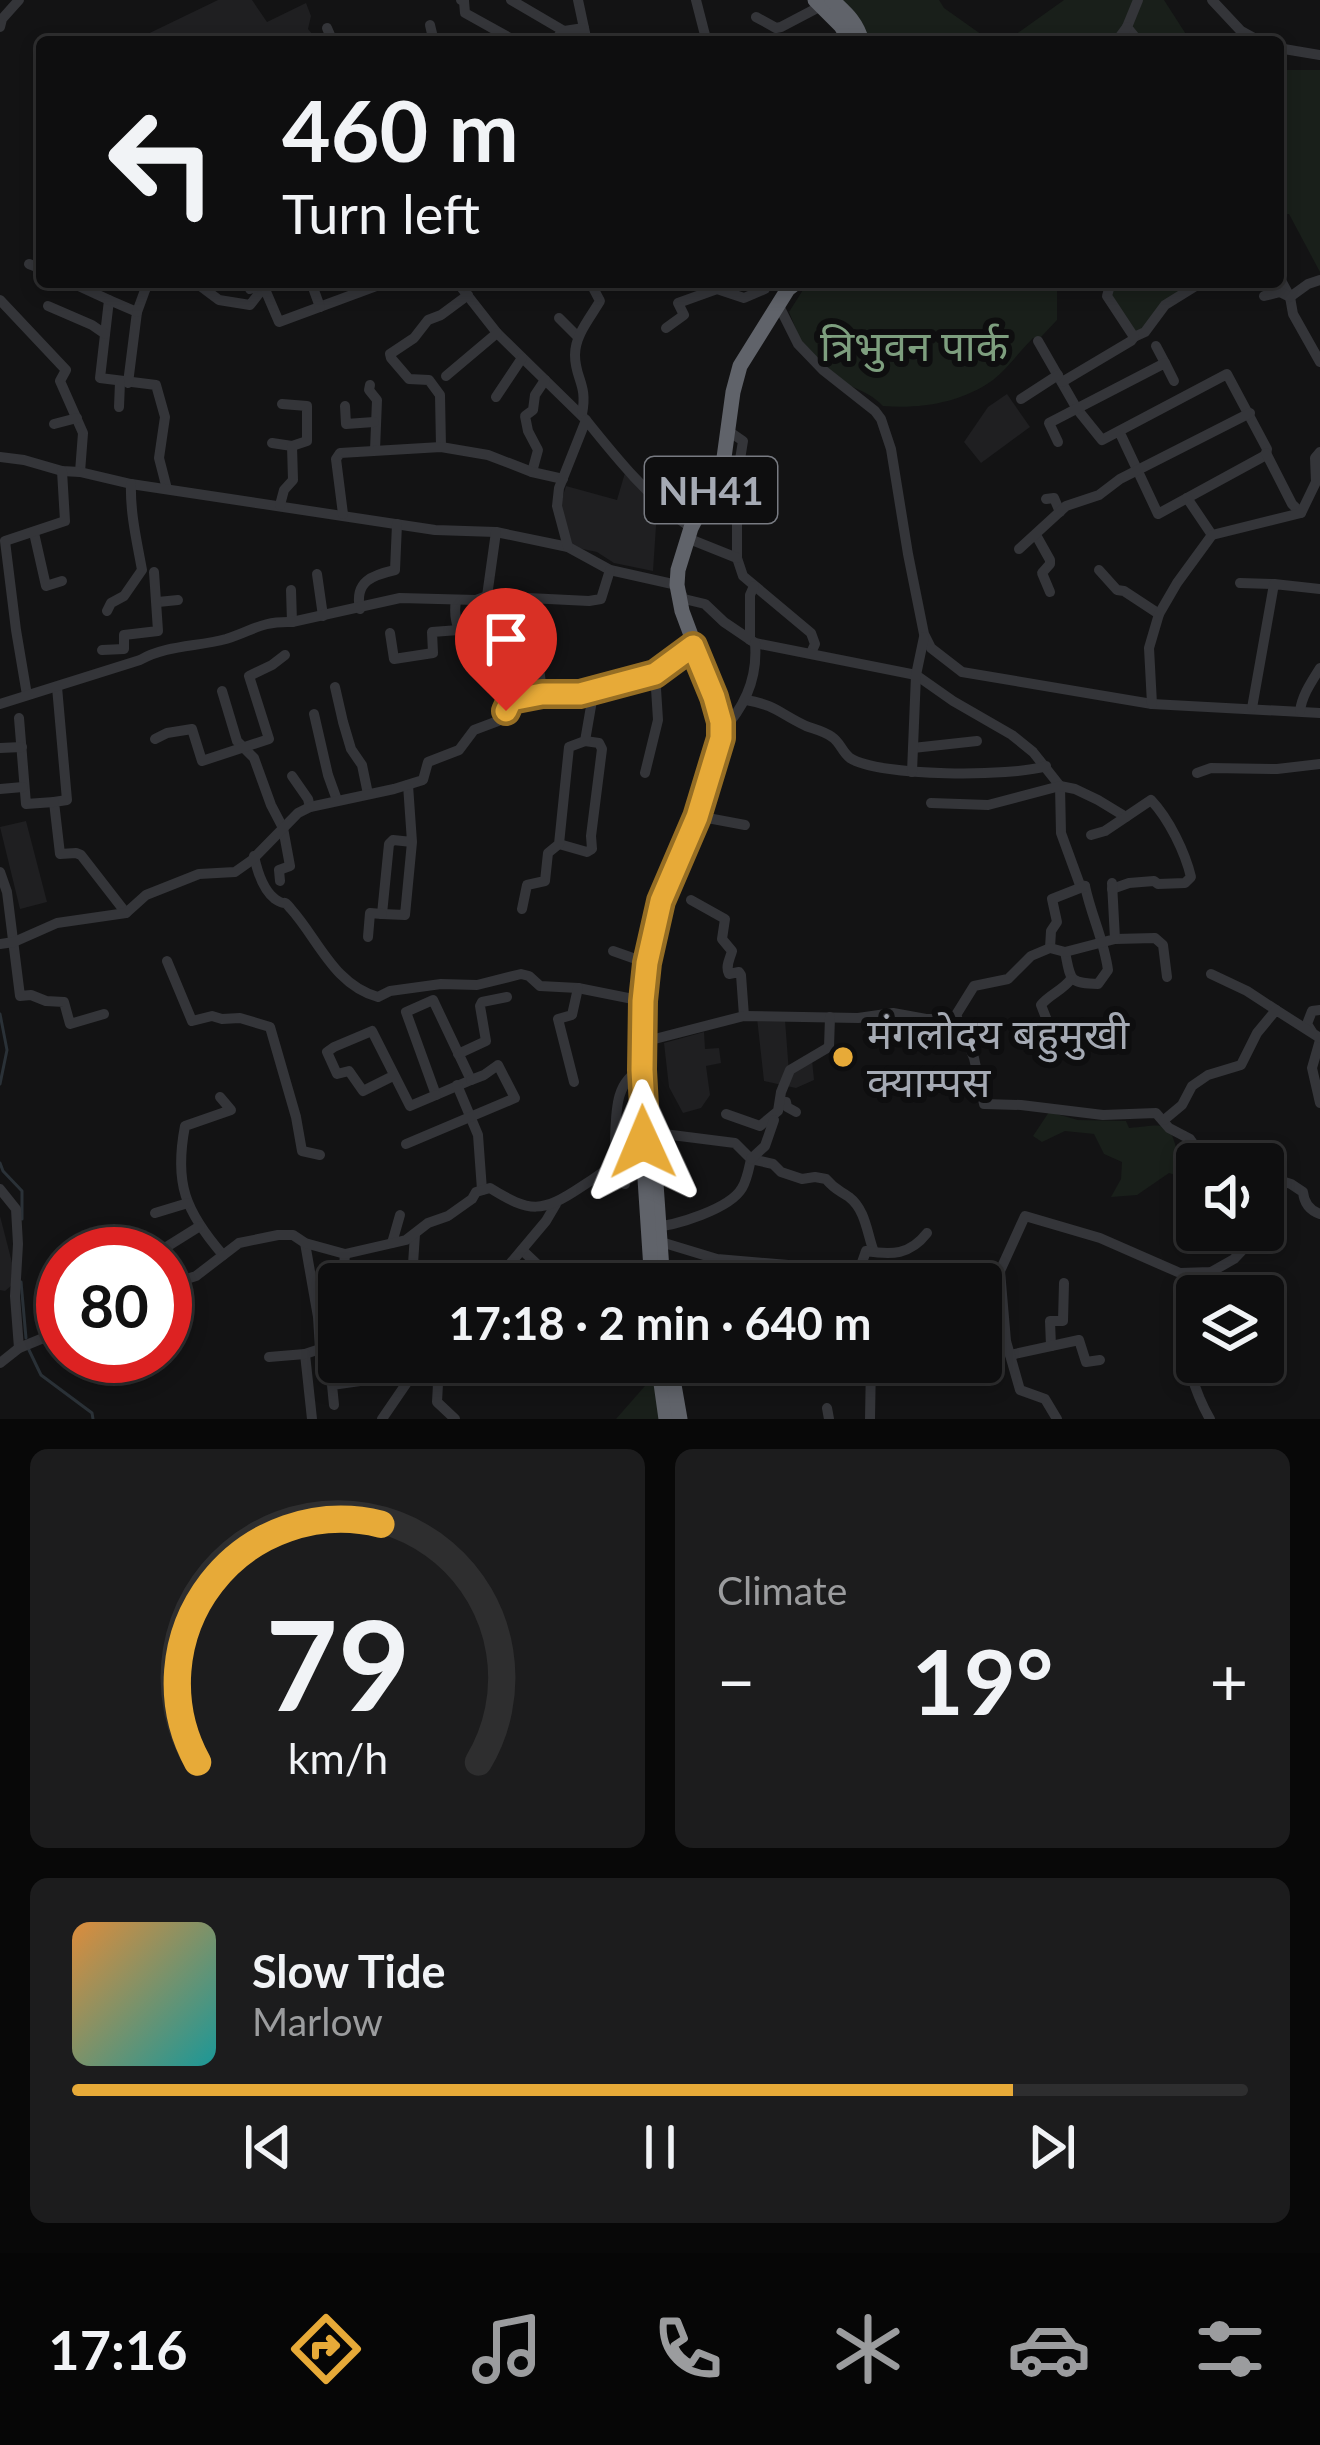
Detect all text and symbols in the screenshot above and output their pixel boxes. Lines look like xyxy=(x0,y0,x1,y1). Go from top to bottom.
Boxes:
text: 460 m xyxy=(282,79,519,180)
icon: left xyxy=(84,84,240,240)
text: Turn left xyxy=(282,181,480,246)
park label: त्रिभुवन पार्क xyxy=(820,320,1009,372)
road number: NH41 xyxy=(645,457,777,523)
pin xyxy=(455,588,557,711)
icon: arrive xyxy=(473,606,539,672)
place label: मंगलोदय बहुमुखी क्याम्पस xyxy=(867,1008,1130,1106)
marker: मंगलोदय बहुमुखी क्याम्पस xyxy=(830,1044,856,1070)
position arrow xyxy=(580,1079,706,1205)
map controls xyxy=(1176,1143,1284,1383)
button: sound xyxy=(1176,1143,1284,1251)
speed limit sign: 80 xyxy=(36,1227,192,1383)
button: layers xyxy=(1176,1275,1284,1383)
text: 17:18 · 2 min · 640 m xyxy=(449,1296,871,1350)
text: Climate xyxy=(717,1567,847,1613)
text: 79 xyxy=(265,1588,410,1738)
text: 19° xyxy=(912,1626,1053,1734)
text: − xyxy=(717,1641,755,1720)
text: + xyxy=(1210,1641,1248,1720)
text: km/h xyxy=(287,1731,388,1782)
text: Slow Tide xyxy=(252,1944,446,1998)
text: Marlow xyxy=(252,1998,383,2044)
icon: previous xyxy=(235,2114,301,2180)
icon: pause xyxy=(627,2114,693,2180)
icon: next xyxy=(1019,2114,1085,2180)
icon: directions xyxy=(284,2307,368,2391)
icon: music xyxy=(465,2307,549,2391)
icon: phone xyxy=(646,2307,730,2391)
icon: climate xyxy=(826,2307,910,2391)
icon: car xyxy=(1007,2307,1091,2391)
icon: filters xyxy=(1188,2307,1272,2391)
text: 17:16 xyxy=(48,2317,188,2382)

